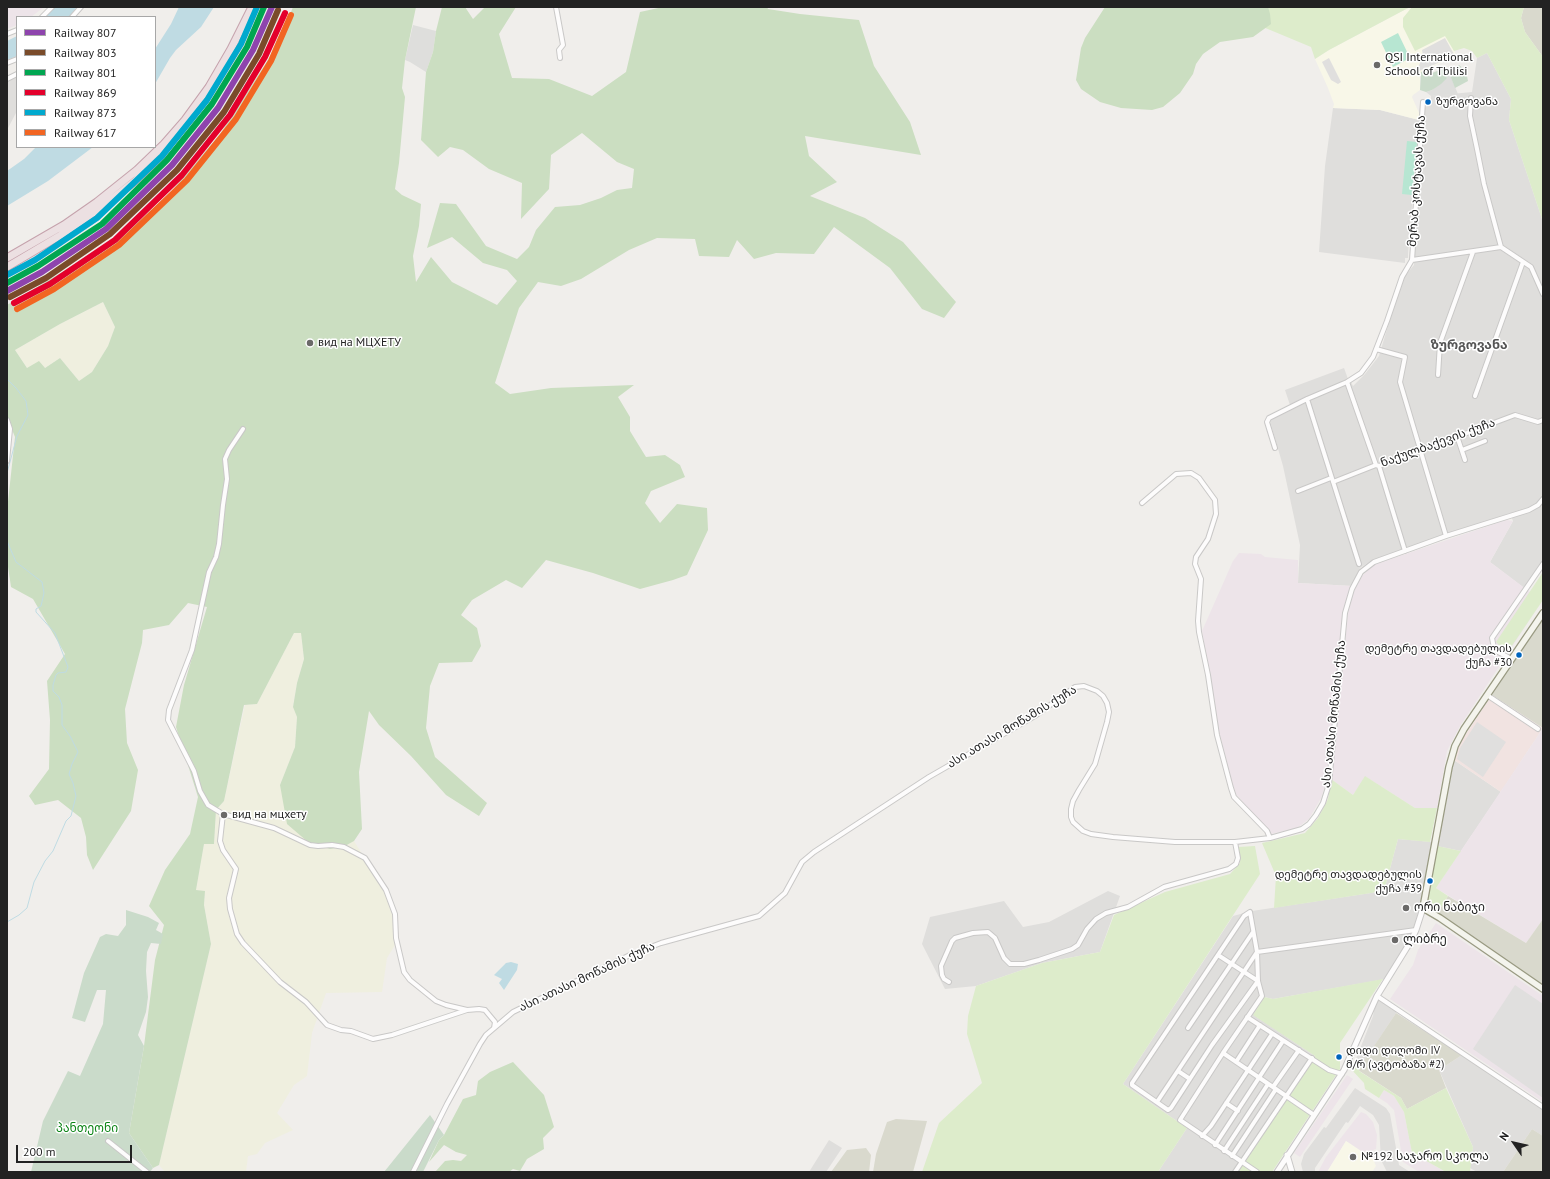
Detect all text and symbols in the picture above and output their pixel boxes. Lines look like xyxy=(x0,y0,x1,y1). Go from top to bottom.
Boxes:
legend xyxy=(16,16,156,148)
text: Railway 807 xyxy=(54,25,116,40)
text: Railway 803 xyxy=(54,45,116,60)
place label: QSI International School of Tbilisi xyxy=(1385,51,1473,79)
marker: QSI International School of Tbilisi xyxy=(1372,60,1382,70)
text: Railway 801 xyxy=(54,65,116,80)
text: Railway 869 xyxy=(54,85,116,100)
place label: ზურგოვანა xyxy=(1436,95,1498,109)
marker: ზურგოვანა xyxy=(1423,97,1433,107)
text: Railway 873 xyxy=(54,105,116,120)
street label: მერაბ კოსტავას ქუჩა xyxy=(1405,115,1429,247)
text: Railway 617 xyxy=(54,125,116,140)
place label: вид на МЦХЕТУ xyxy=(318,336,401,350)
district label: ზურგოვანა xyxy=(1430,337,1508,353)
marker: вид на МЦХЕТУ xyxy=(305,338,315,348)
street label: ნაქულბაქევის ქუჩა xyxy=(1379,416,1497,470)
street label: ასი ათასი მოწამის ქუჩა xyxy=(1319,639,1349,789)
place label: დემეტრე თავდადებულის ქუჩა #30 xyxy=(1365,642,1512,668)
marker: დემეტრე თავდადებულის ქუჩა #30 xyxy=(1514,650,1524,660)
street label: ასი ათასი მოწამის ქუჩა xyxy=(945,683,1079,771)
place label: вид на мцхету xyxy=(232,808,307,822)
marker: вид на мцхету xyxy=(219,810,229,820)
place label: დემეტრე თავდადებულის ქუჩა #39 xyxy=(1275,868,1422,894)
marker: დემეტრე თავდადებულის ქუჩა #39 xyxy=(1425,876,1435,886)
place label: ორი ნაბიჯი xyxy=(1414,901,1485,915)
marker: ორი ნაბიჯი xyxy=(1401,903,1411,913)
place label: ლიბრე xyxy=(1403,933,1447,947)
marker: ლიბრე xyxy=(1390,935,1400,945)
street label: ასი ათასი მოწამის ქუჩა xyxy=(517,939,657,1015)
place label: დიდი დიღომი IV მ/რ (ავტობაზა #2) xyxy=(1346,1044,1444,1070)
marker: დიდი დიღომი IV მ/რ (ავტობაზა #2) xyxy=(1334,1052,1344,1062)
park label: პანთეონი xyxy=(56,1122,118,1136)
north arrow xyxy=(1494,1123,1534,1163)
text: N xyxy=(1496,1129,1512,1143)
scale bar xyxy=(18,1137,134,1163)
text: 200 m xyxy=(23,1144,56,1159)
place label: №192 საჯარო სკოლა xyxy=(1361,1150,1489,1164)
marker: №192 საჯარო სკოლა xyxy=(1348,1152,1358,1162)

